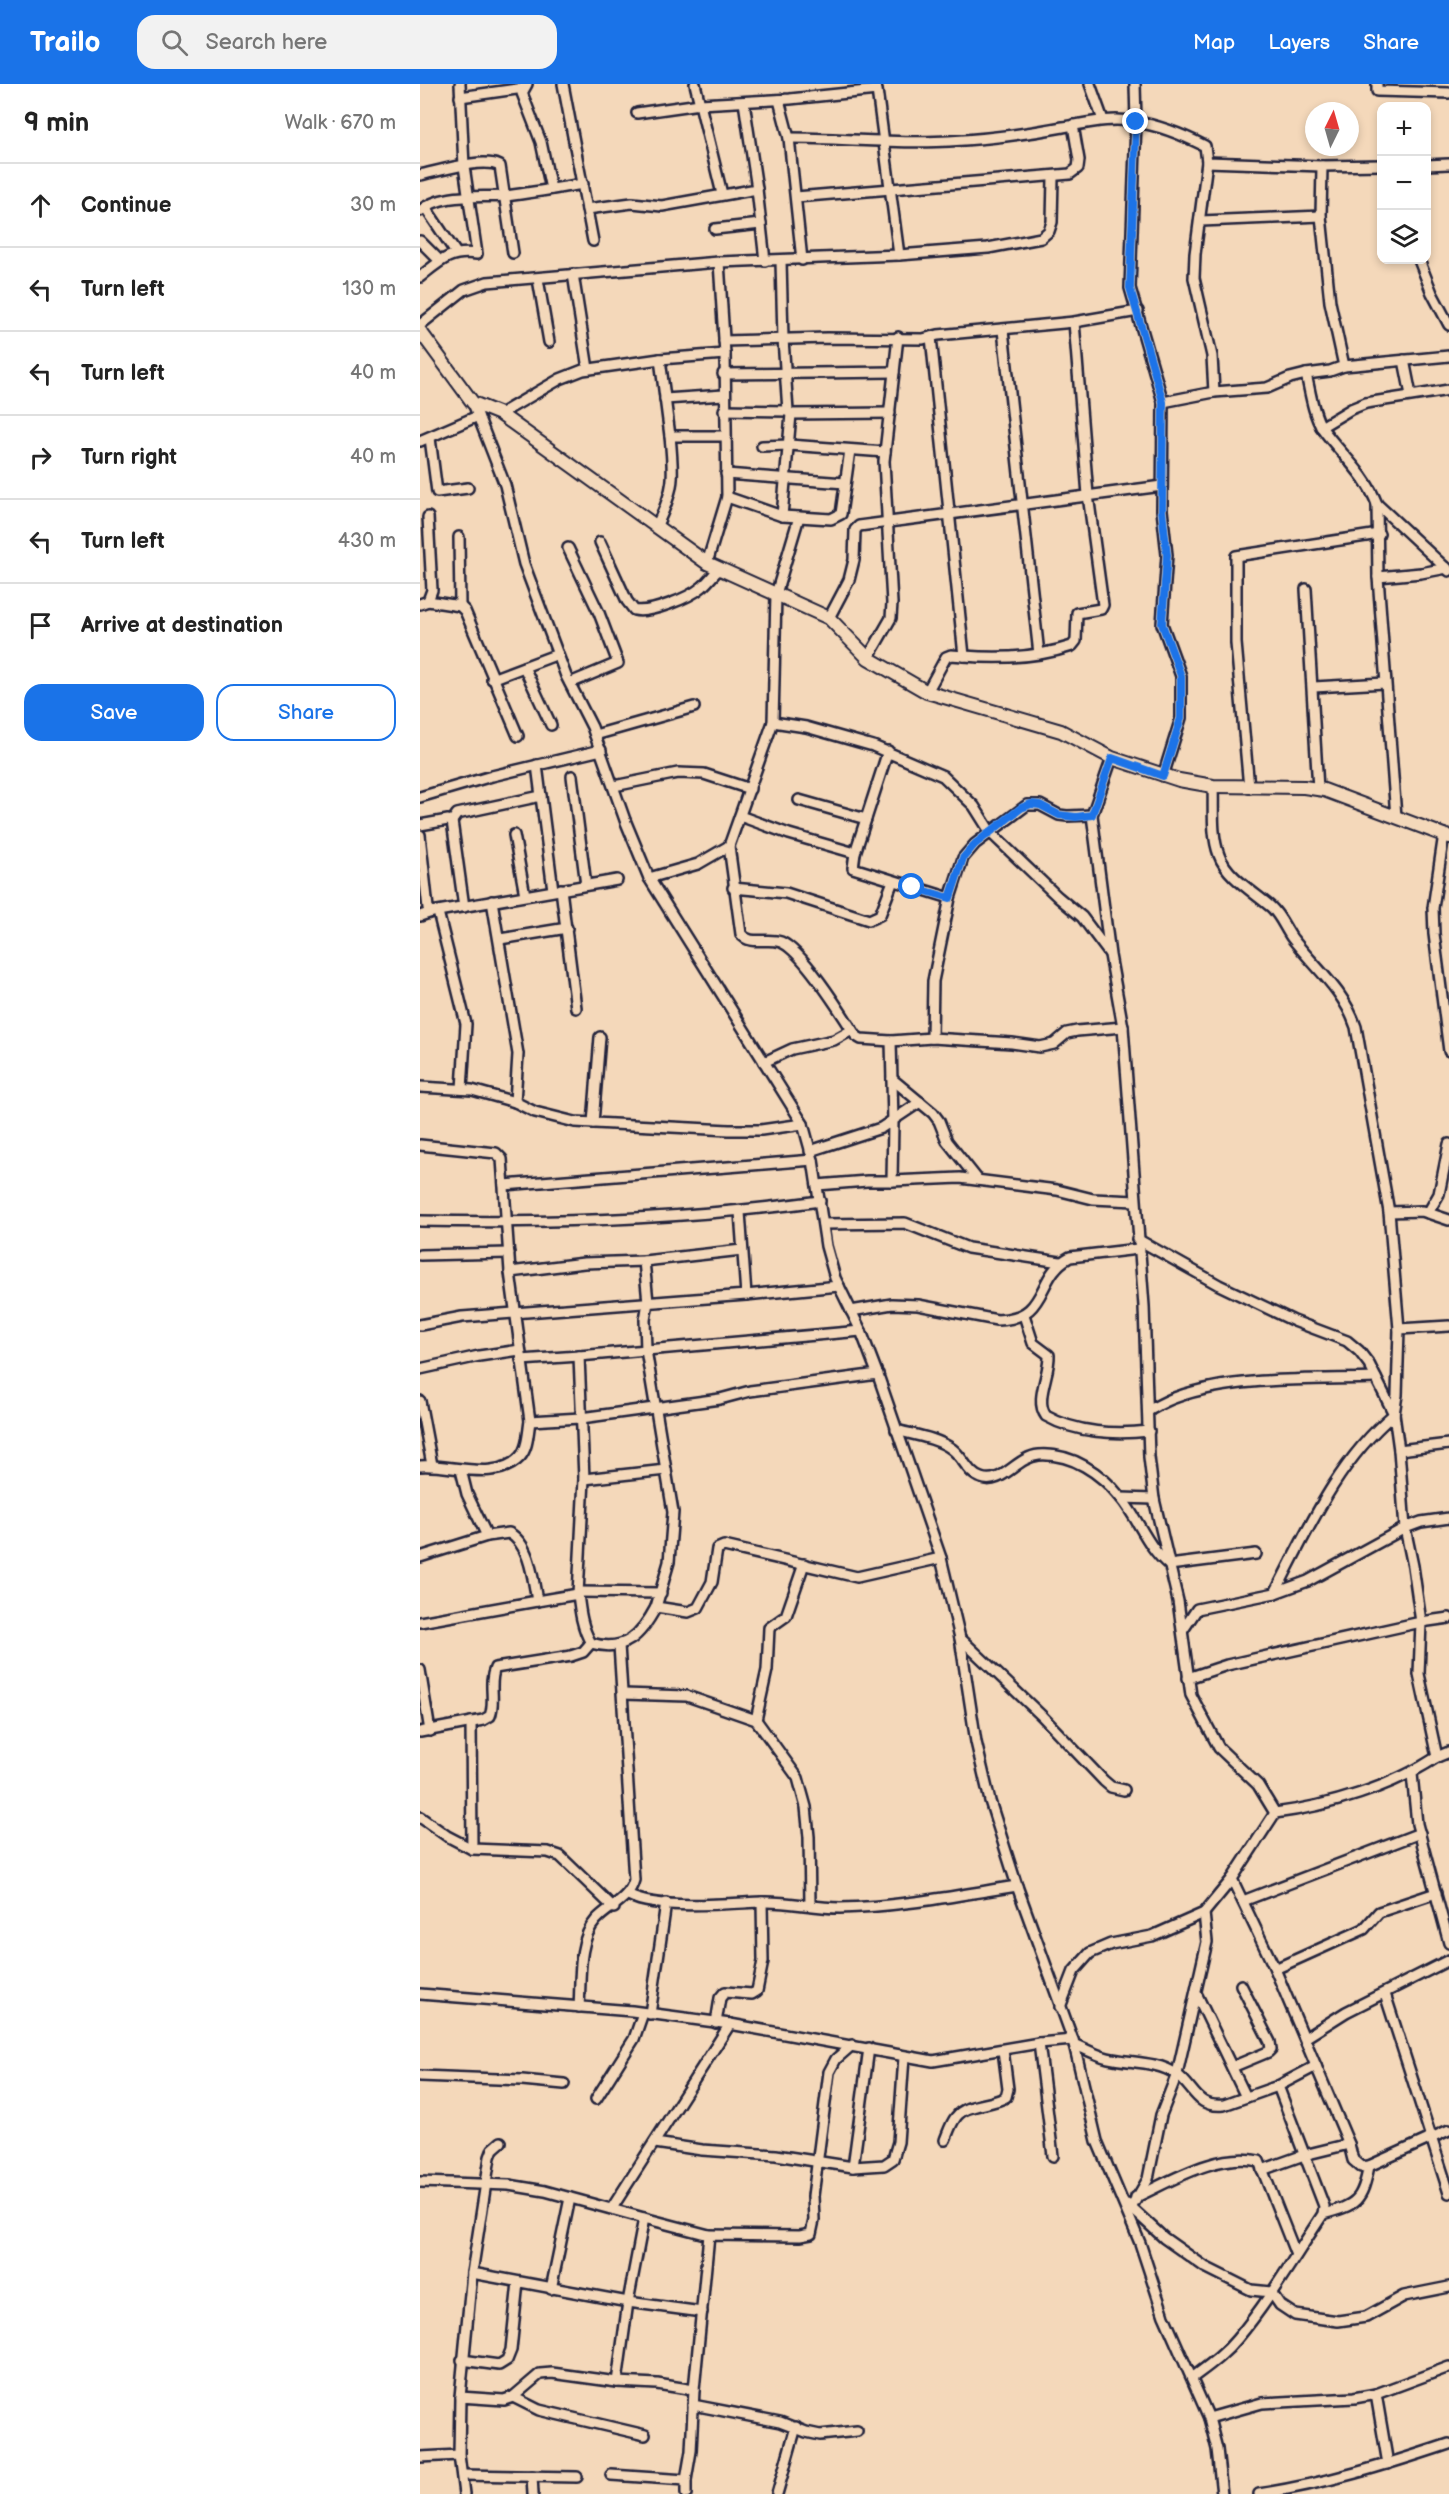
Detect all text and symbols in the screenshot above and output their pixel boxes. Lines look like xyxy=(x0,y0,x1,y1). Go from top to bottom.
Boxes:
search box xyxy=(137,15,557,69)
text: Trailo xyxy=(30,26,101,59)
icon: search xyxy=(158,26,191,59)
text: Search here xyxy=(206,29,327,56)
text: Map xyxy=(1193,30,1235,55)
text: Layers xyxy=(1268,30,1330,55)
text: Share xyxy=(1363,30,1419,55)
north arrow xyxy=(1305,102,1359,156)
map controls xyxy=(1377,102,1431,264)
button: + xyxy=(1377,102,1431,156)
text: 9 min xyxy=(24,108,89,139)
route end xyxy=(1122,108,1148,134)
text: Walk · 670 m xyxy=(285,111,396,135)
button: − xyxy=(1377,156,1431,210)
icon: ahead xyxy=(24,189,57,222)
text: Continue xyxy=(81,192,171,219)
text: 30 m xyxy=(350,193,396,217)
button: layers xyxy=(1377,210,1431,264)
icon: left xyxy=(24,273,57,306)
text: Turn left xyxy=(81,276,165,303)
text: 130 m xyxy=(342,277,396,301)
icon: left xyxy=(24,357,57,390)
text: Turn left xyxy=(81,360,165,387)
text: 40 m xyxy=(350,361,396,385)
icon: right xyxy=(24,441,57,474)
text: Turn right xyxy=(81,444,177,471)
text: 40 m xyxy=(350,445,396,469)
icon: left xyxy=(24,525,57,558)
text: Turn left xyxy=(81,528,165,555)
text: 430 m xyxy=(338,529,396,553)
icon: arrive xyxy=(24,609,57,642)
text: Arrive at destination xyxy=(81,612,283,639)
button: Save xyxy=(24,684,204,741)
button: Share xyxy=(216,684,396,741)
route start xyxy=(898,873,924,899)

